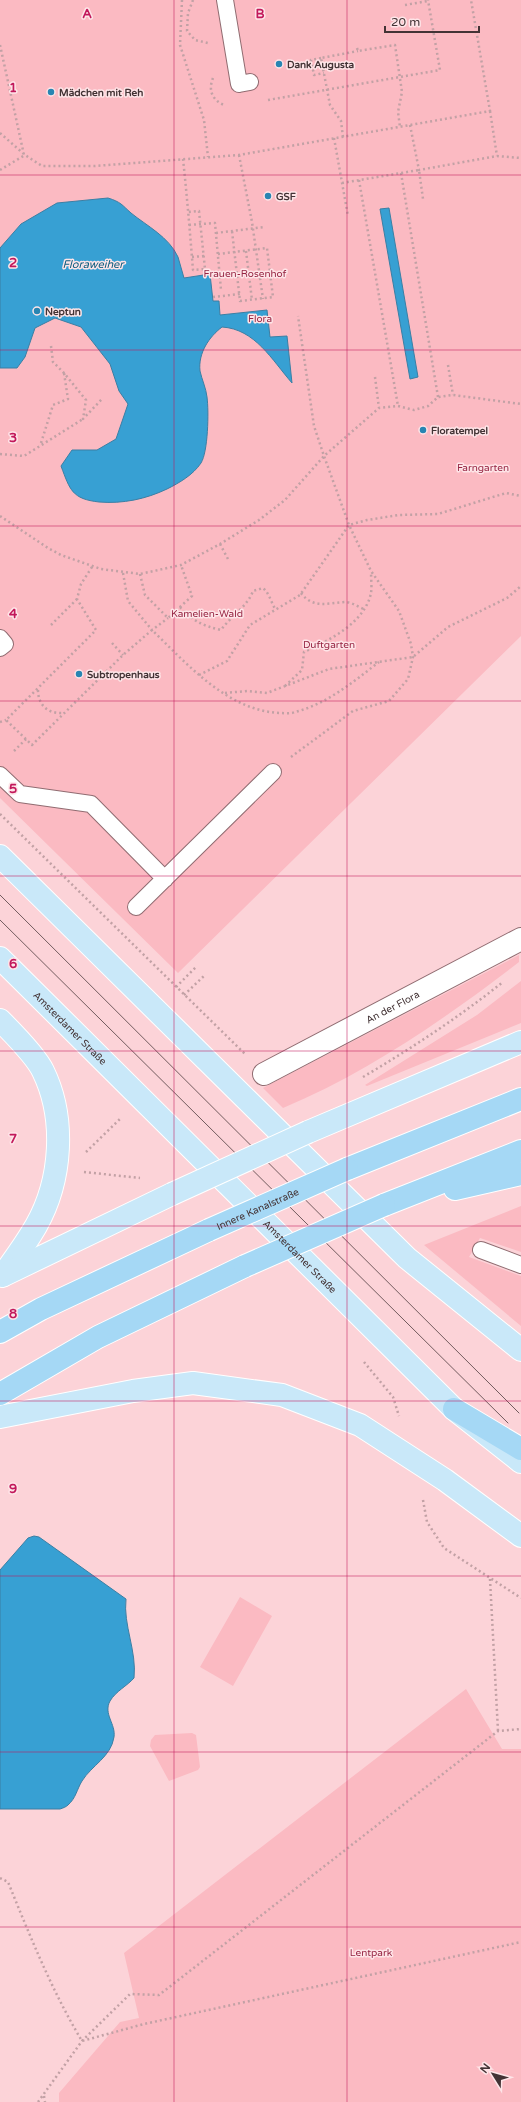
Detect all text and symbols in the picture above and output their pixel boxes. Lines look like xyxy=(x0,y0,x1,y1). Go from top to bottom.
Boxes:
text: A xyxy=(82,6,92,22)
text: B xyxy=(255,6,265,22)
scale bar xyxy=(385,8,479,34)
text: 20 m xyxy=(391,15,420,29)
marker: Dank Augusta xyxy=(274,59,284,69)
place label: Dank Augusta xyxy=(287,59,355,71)
text: 1 xyxy=(9,80,17,96)
marker: Mädchen mit Reh xyxy=(46,87,56,97)
place label: Mädchen mit Reh xyxy=(59,87,143,99)
marker: GSF xyxy=(263,191,273,201)
place label: GSF xyxy=(276,191,296,203)
text: 2 xyxy=(9,255,17,271)
water label: Floraweiher xyxy=(62,258,125,271)
park label: Frauen-Rosenhof xyxy=(204,268,287,280)
marker: Neptun xyxy=(32,306,42,316)
place label: Neptun xyxy=(45,306,81,318)
park label: Flora xyxy=(248,313,272,325)
marker: Floratempel xyxy=(418,425,428,435)
place label: Floratempel xyxy=(431,425,488,437)
text: 3 xyxy=(9,430,17,446)
park label: Farngarten xyxy=(457,462,509,474)
text: 4 xyxy=(9,606,18,622)
park label: Kamelien-Wald xyxy=(171,608,243,620)
park label: Duftgarten xyxy=(303,639,355,651)
marker: Subtropenhaus xyxy=(74,669,84,679)
place label: Subtropenhaus xyxy=(87,669,160,681)
text: 5 xyxy=(9,781,17,797)
text: 6 xyxy=(9,956,17,972)
street label: Amsterdamer Straße xyxy=(30,989,109,1068)
street label: An der Flora xyxy=(364,989,422,1026)
text: 7 xyxy=(9,1131,17,1147)
street label: Innere Kanalstraße xyxy=(215,1186,301,1233)
street label: Amsterdamer Straße xyxy=(260,1218,339,1296)
text: 8 xyxy=(9,1306,17,1322)
text: 9 xyxy=(9,1481,17,1497)
park label: Lentpark xyxy=(350,1947,393,1959)
north arrow xyxy=(473,2054,513,2094)
text: N xyxy=(478,2061,493,2076)

